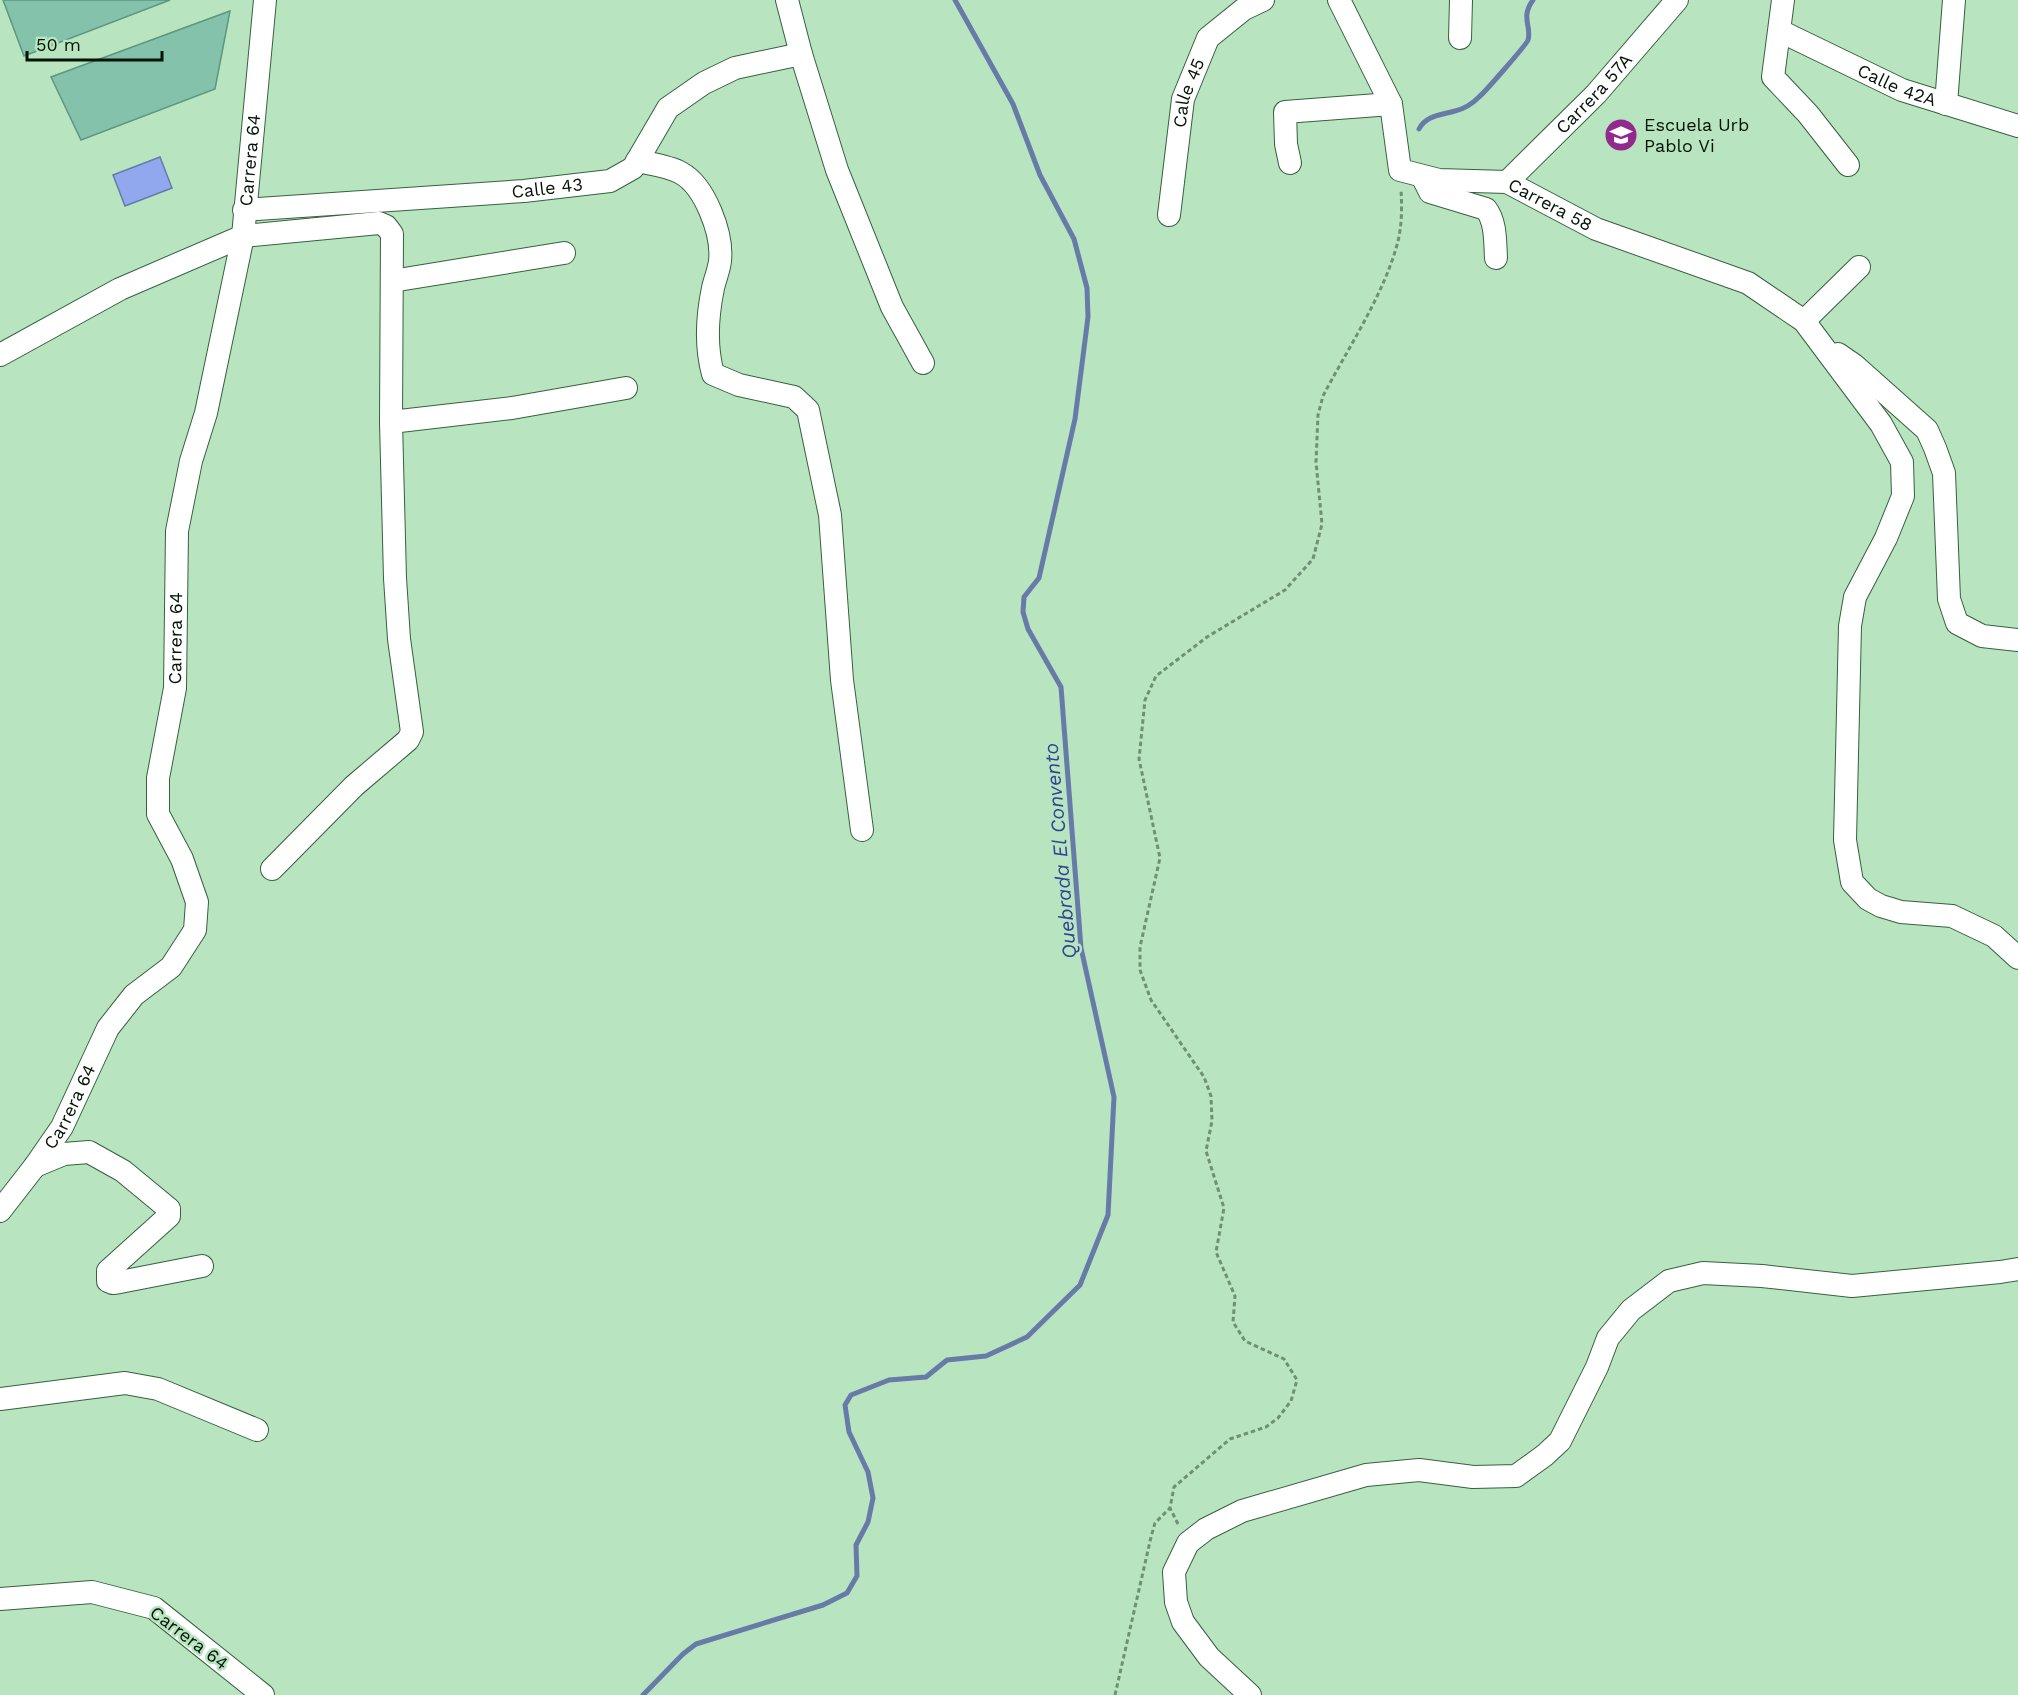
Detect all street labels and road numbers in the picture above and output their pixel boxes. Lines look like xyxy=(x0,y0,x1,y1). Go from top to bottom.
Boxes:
street label: Carrera 57A xyxy=(1551,49,1636,138)
street label: Calle 45 xyxy=(1169,55,1209,129)
street label: Calle 42A xyxy=(1854,59,1939,110)
street label: Carrera 64 xyxy=(235,113,264,207)
street label: Calle 43 xyxy=(511,173,584,202)
street label: Carrera 58 xyxy=(1505,174,1596,235)
street label: Carrera 64 xyxy=(164,592,186,685)
street label: Carrera 64 xyxy=(39,1061,100,1153)
street label: Carrera 64 xyxy=(146,1601,232,1674)

